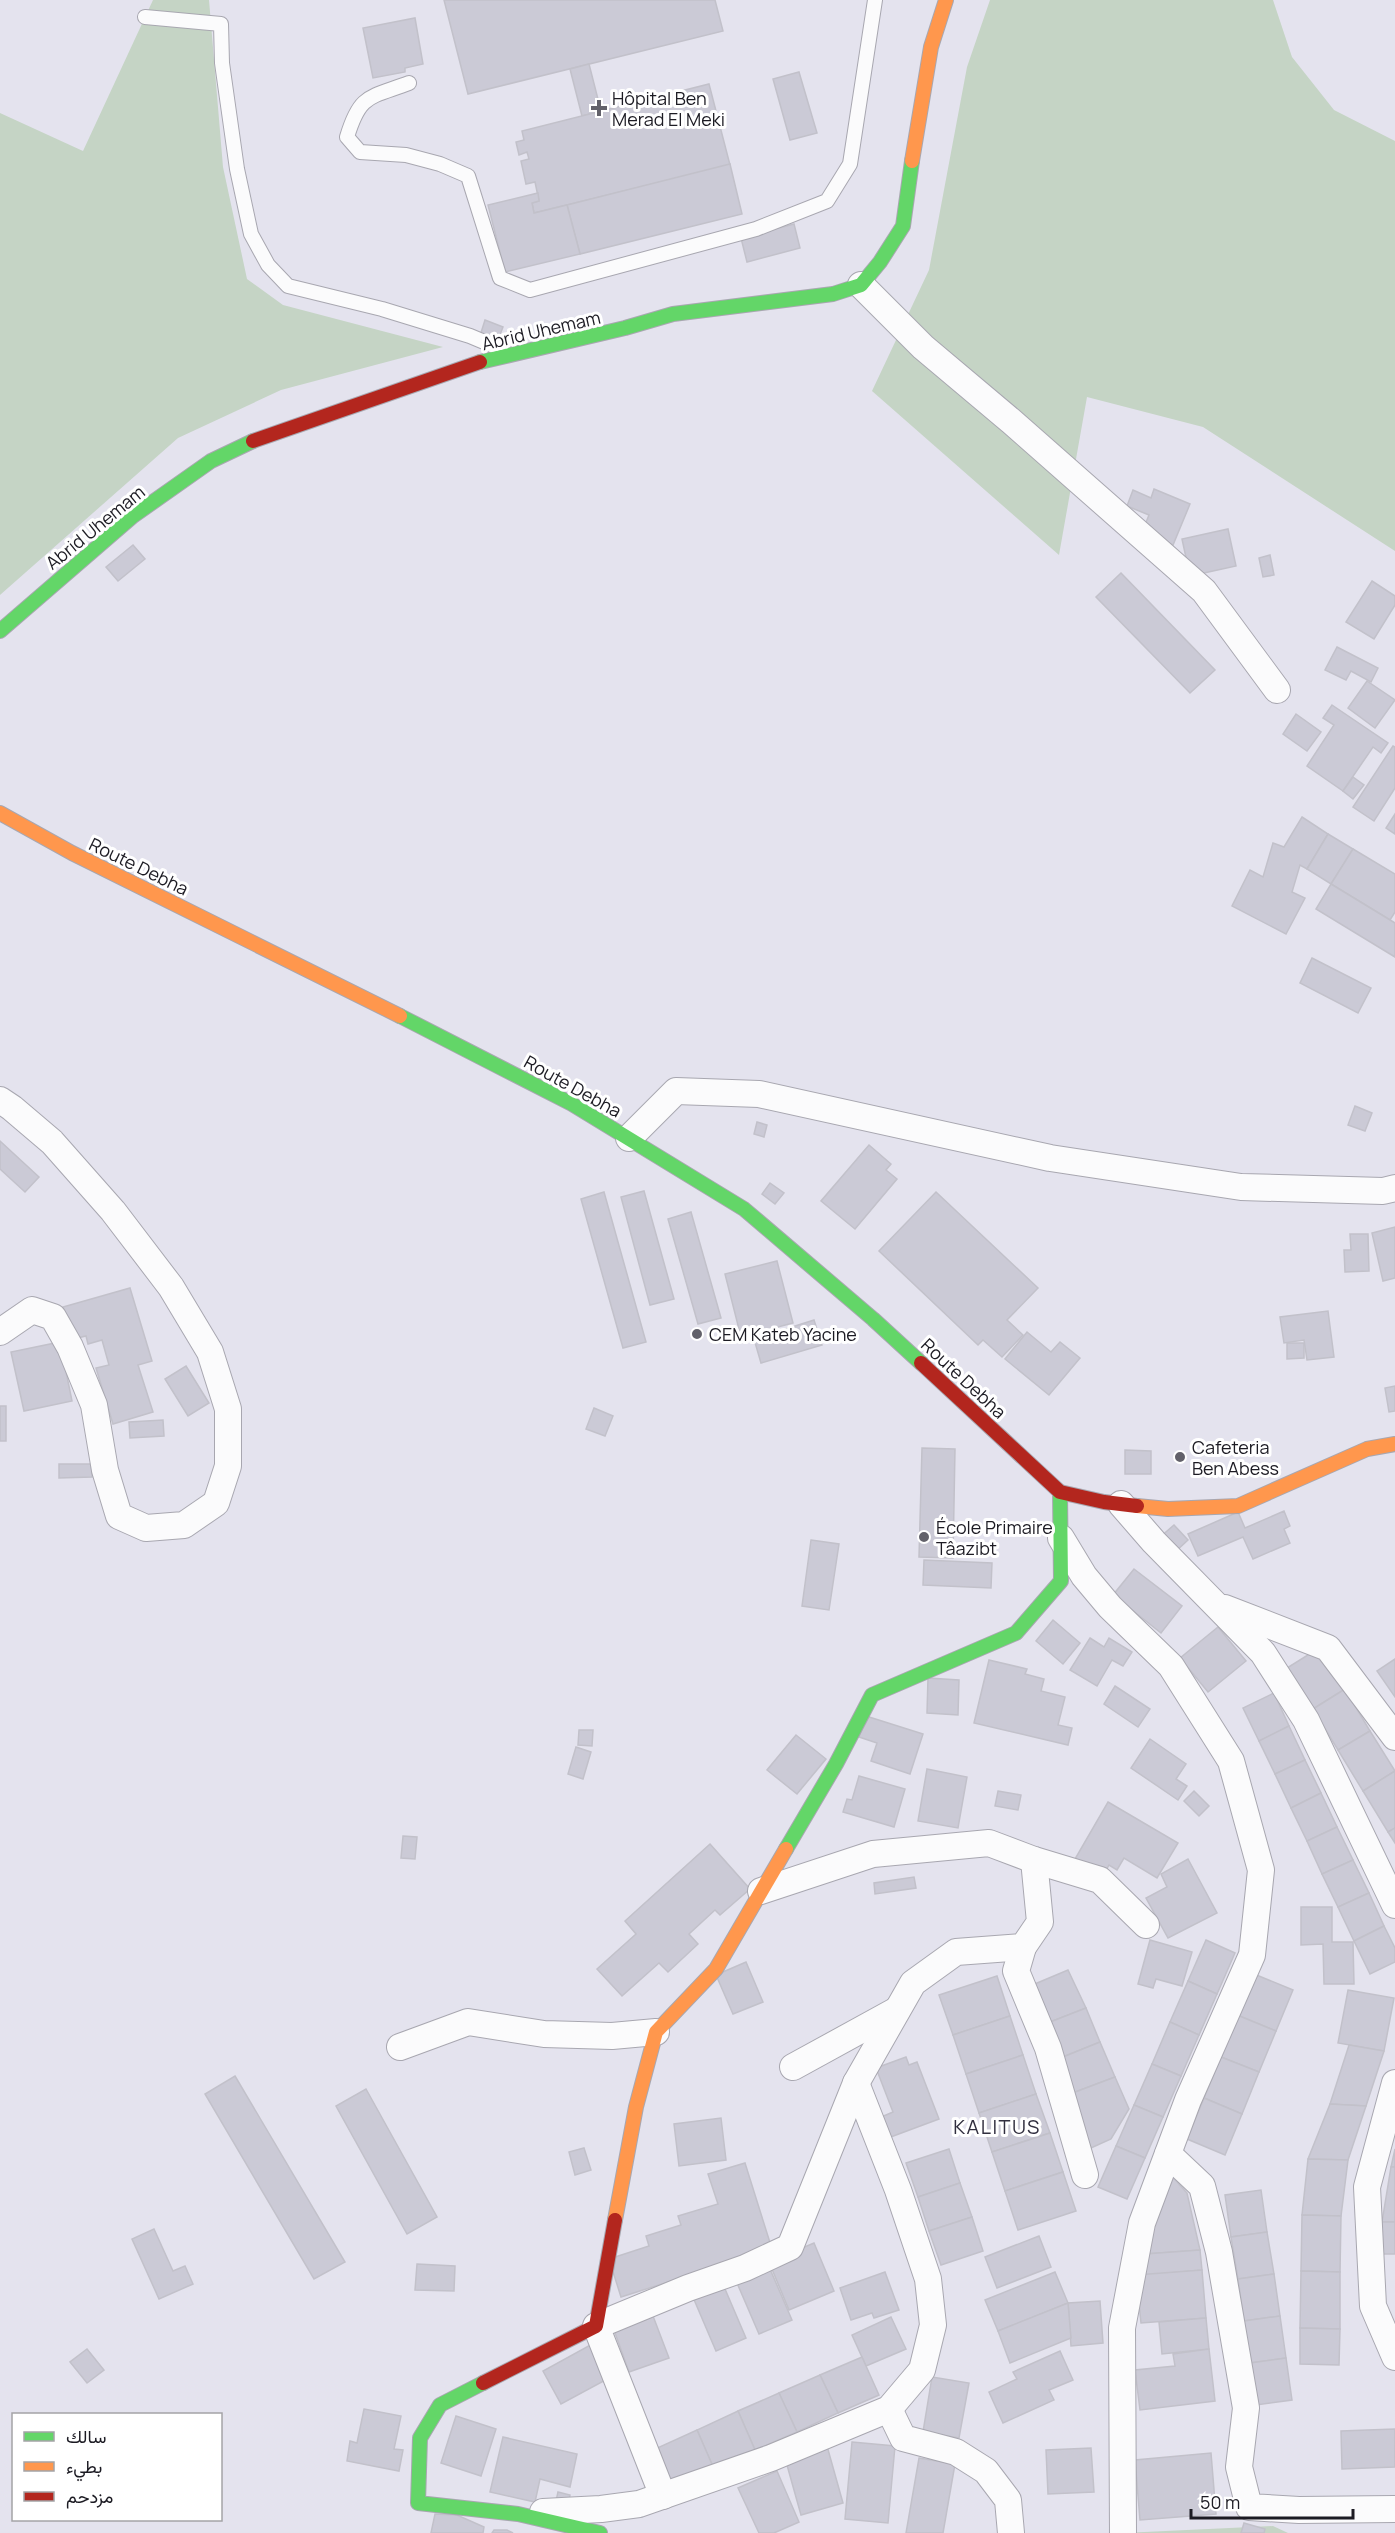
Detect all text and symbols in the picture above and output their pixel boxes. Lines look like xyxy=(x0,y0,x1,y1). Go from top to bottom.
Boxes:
place label: Hôpital Ben Merad El Meki xyxy=(612,86,725,131)
marker: Hôpital Ben Merad El Meki xyxy=(590,99,608,117)
street label: Abrid Uhemam xyxy=(479,305,603,355)
street label: Abrid Uhemam xyxy=(40,480,150,574)
street label: Route Debha xyxy=(85,832,193,900)
street label: Route Debha xyxy=(520,1049,626,1123)
place label: CEM Kateb Yacine xyxy=(709,1322,857,1346)
marker: CEM Kateb Yacine xyxy=(690,1327,704,1341)
street label: Route Debha xyxy=(916,1333,1012,1423)
place label: Cafeteria Ben Abess xyxy=(1192,1435,1279,1480)
marker: Cafeteria Ben Abess xyxy=(1173,1450,1187,1464)
place label: École Primaire Tâazibt xyxy=(936,1515,1053,1560)
marker: École Primaire Tâazibt xyxy=(917,1530,931,1544)
district label: KALITUS xyxy=(953,2113,1041,2140)
legend xyxy=(12,2413,222,2521)
text: سالك xyxy=(66,2424,106,2448)
text: بطيء xyxy=(66,2454,102,2482)
scale bar xyxy=(1191,2482,1353,2520)
text: مزدحم xyxy=(66,2484,113,2509)
text: 50 m xyxy=(1200,2490,1240,2514)

